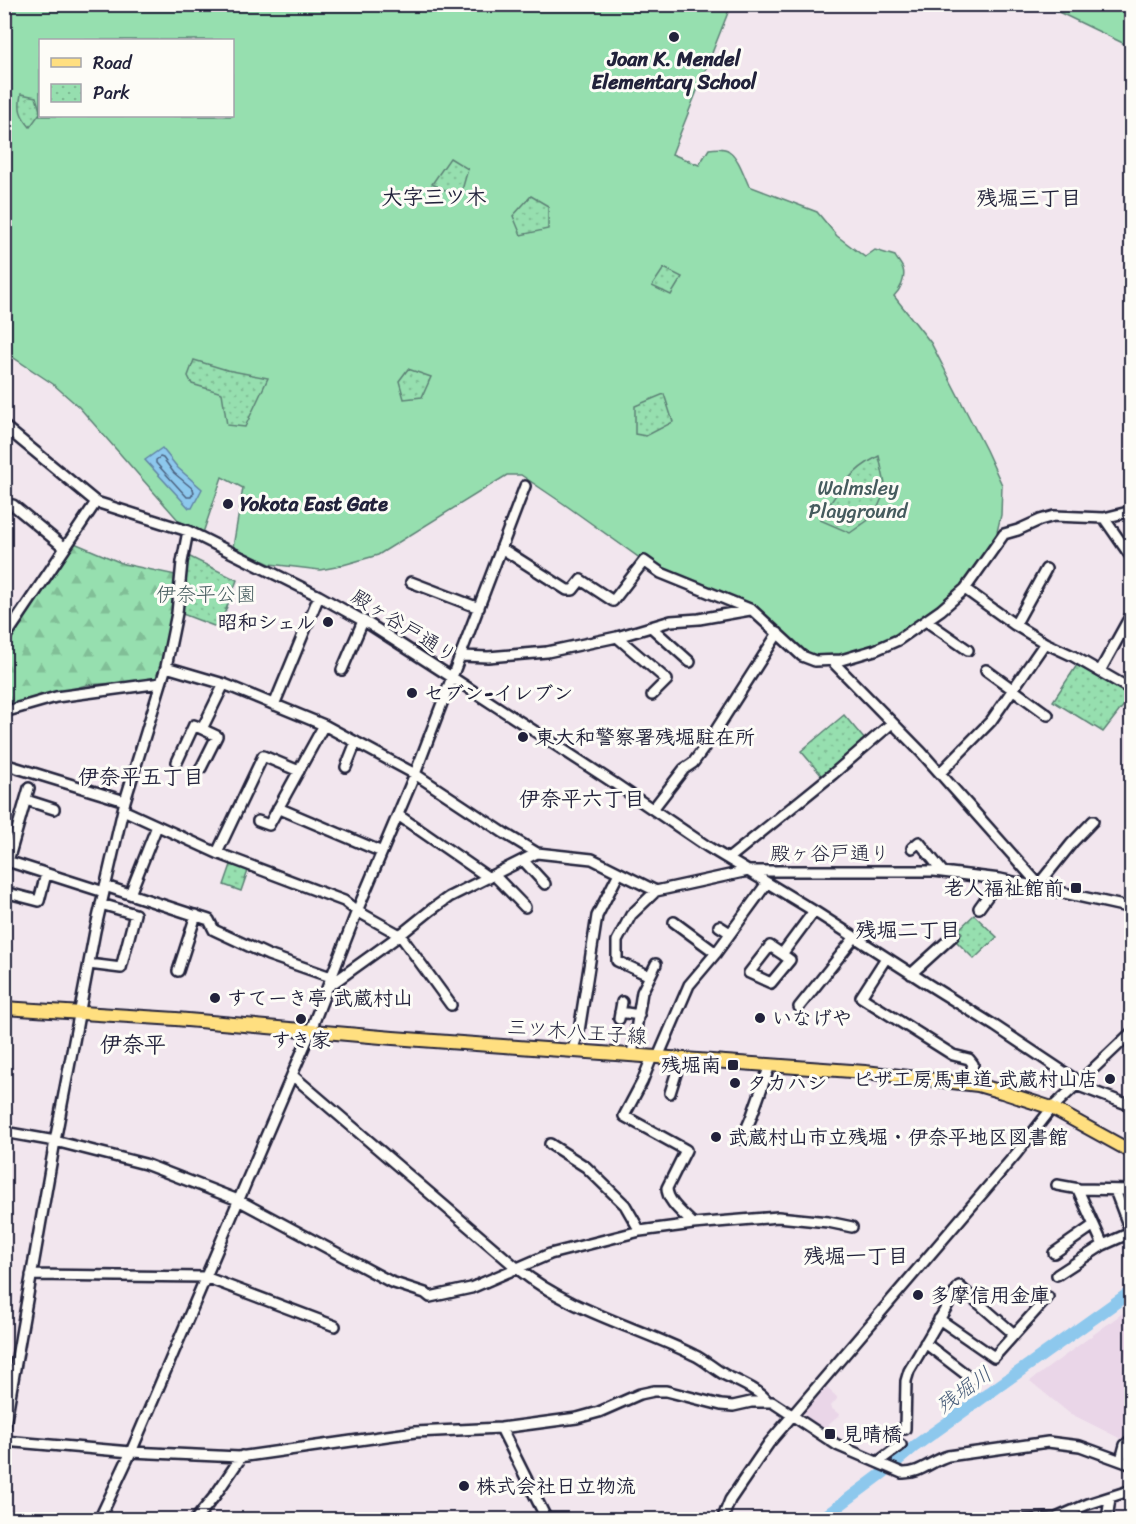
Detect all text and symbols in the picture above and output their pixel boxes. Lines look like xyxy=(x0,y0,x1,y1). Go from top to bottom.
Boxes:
marker: Joan K. Mendel Elementary School xyxy=(667,30,681,44)
legend xyxy=(39,39,234,117)
place label: Joan K. Mendel Elementary School xyxy=(591,42,758,100)
text: Road xyxy=(93,47,133,79)
text: Park xyxy=(93,77,130,109)
district label: 大字三ツ木 xyxy=(382,178,487,216)
district label: 残堀三丁目 xyxy=(977,179,1082,217)
park label: Walmsley Playground xyxy=(809,471,909,529)
place label: Yokota East Gate xyxy=(240,487,388,522)
marker: Yokota East Gate xyxy=(221,497,235,511)
park label: 伊奈平公園 xyxy=(156,577,256,612)
street label: 殿ヶ谷戸通り xyxy=(344,579,464,673)
place label: 昭和シェル xyxy=(218,605,316,640)
marker: 昭和シェル xyxy=(321,615,335,629)
place label: セブン-イレブン xyxy=(424,676,573,711)
marker: セブン-イレブン xyxy=(405,686,419,700)
place label: 東大和警察署残堀駐在所 xyxy=(535,720,755,755)
marker: 東大和警察署残堀駐在所 xyxy=(516,730,530,744)
district label: 伊奈平五丁目 xyxy=(78,758,204,796)
district label: 伊奈平六丁目 xyxy=(519,780,645,818)
street label: 殿ヶ谷戸通り xyxy=(770,836,890,871)
place label: 老人福祉館前 xyxy=(944,871,1064,906)
marker: 老人福祉館前 xyxy=(1069,881,1083,895)
district label: 残堀二丁目 xyxy=(856,911,961,949)
place label: すてーき亭 武蔵村山 xyxy=(227,981,413,1016)
marker: すてーき亭 武蔵村山 xyxy=(208,991,222,1005)
place label: いなげや xyxy=(772,1001,852,1036)
street label: 三ツ木八王子線 xyxy=(506,1010,648,1054)
marker: いなげや xyxy=(753,1011,767,1025)
marker: すき家 xyxy=(294,1012,308,1026)
place label: すき家 xyxy=(271,1023,331,1058)
district label: 伊奈平 xyxy=(100,1025,166,1064)
place label: 残堀南 xyxy=(661,1048,721,1083)
marker: 残堀南 xyxy=(726,1058,740,1072)
place label: ピザ工房馬車道 武蔵村山店 xyxy=(853,1062,1098,1097)
place label: タカハシ xyxy=(747,1066,827,1101)
marker: ピザ工房馬車道 武蔵村山店 xyxy=(1103,1072,1117,1086)
marker: タカハシ xyxy=(728,1076,742,1090)
place label: 武蔵村山市立残堀・伊奈平地区図書館 xyxy=(728,1120,1068,1155)
marker: 武蔵村山市立残堀・伊奈平地区図書館 xyxy=(709,1130,723,1144)
district label: 残堀一丁目 xyxy=(804,1237,909,1275)
place label: 多摩信用金庫 xyxy=(930,1278,1050,1313)
marker: 多摩信用金庫 xyxy=(911,1288,925,1302)
water label: 残堀川 xyxy=(927,1356,1001,1424)
place label: 見晴橋 xyxy=(842,1417,902,1452)
marker: 見晴橋 xyxy=(823,1427,837,1441)
place label: 株式会社日立物流 xyxy=(476,1469,636,1504)
marker: 株式会社日立物流 xyxy=(457,1479,471,1493)

